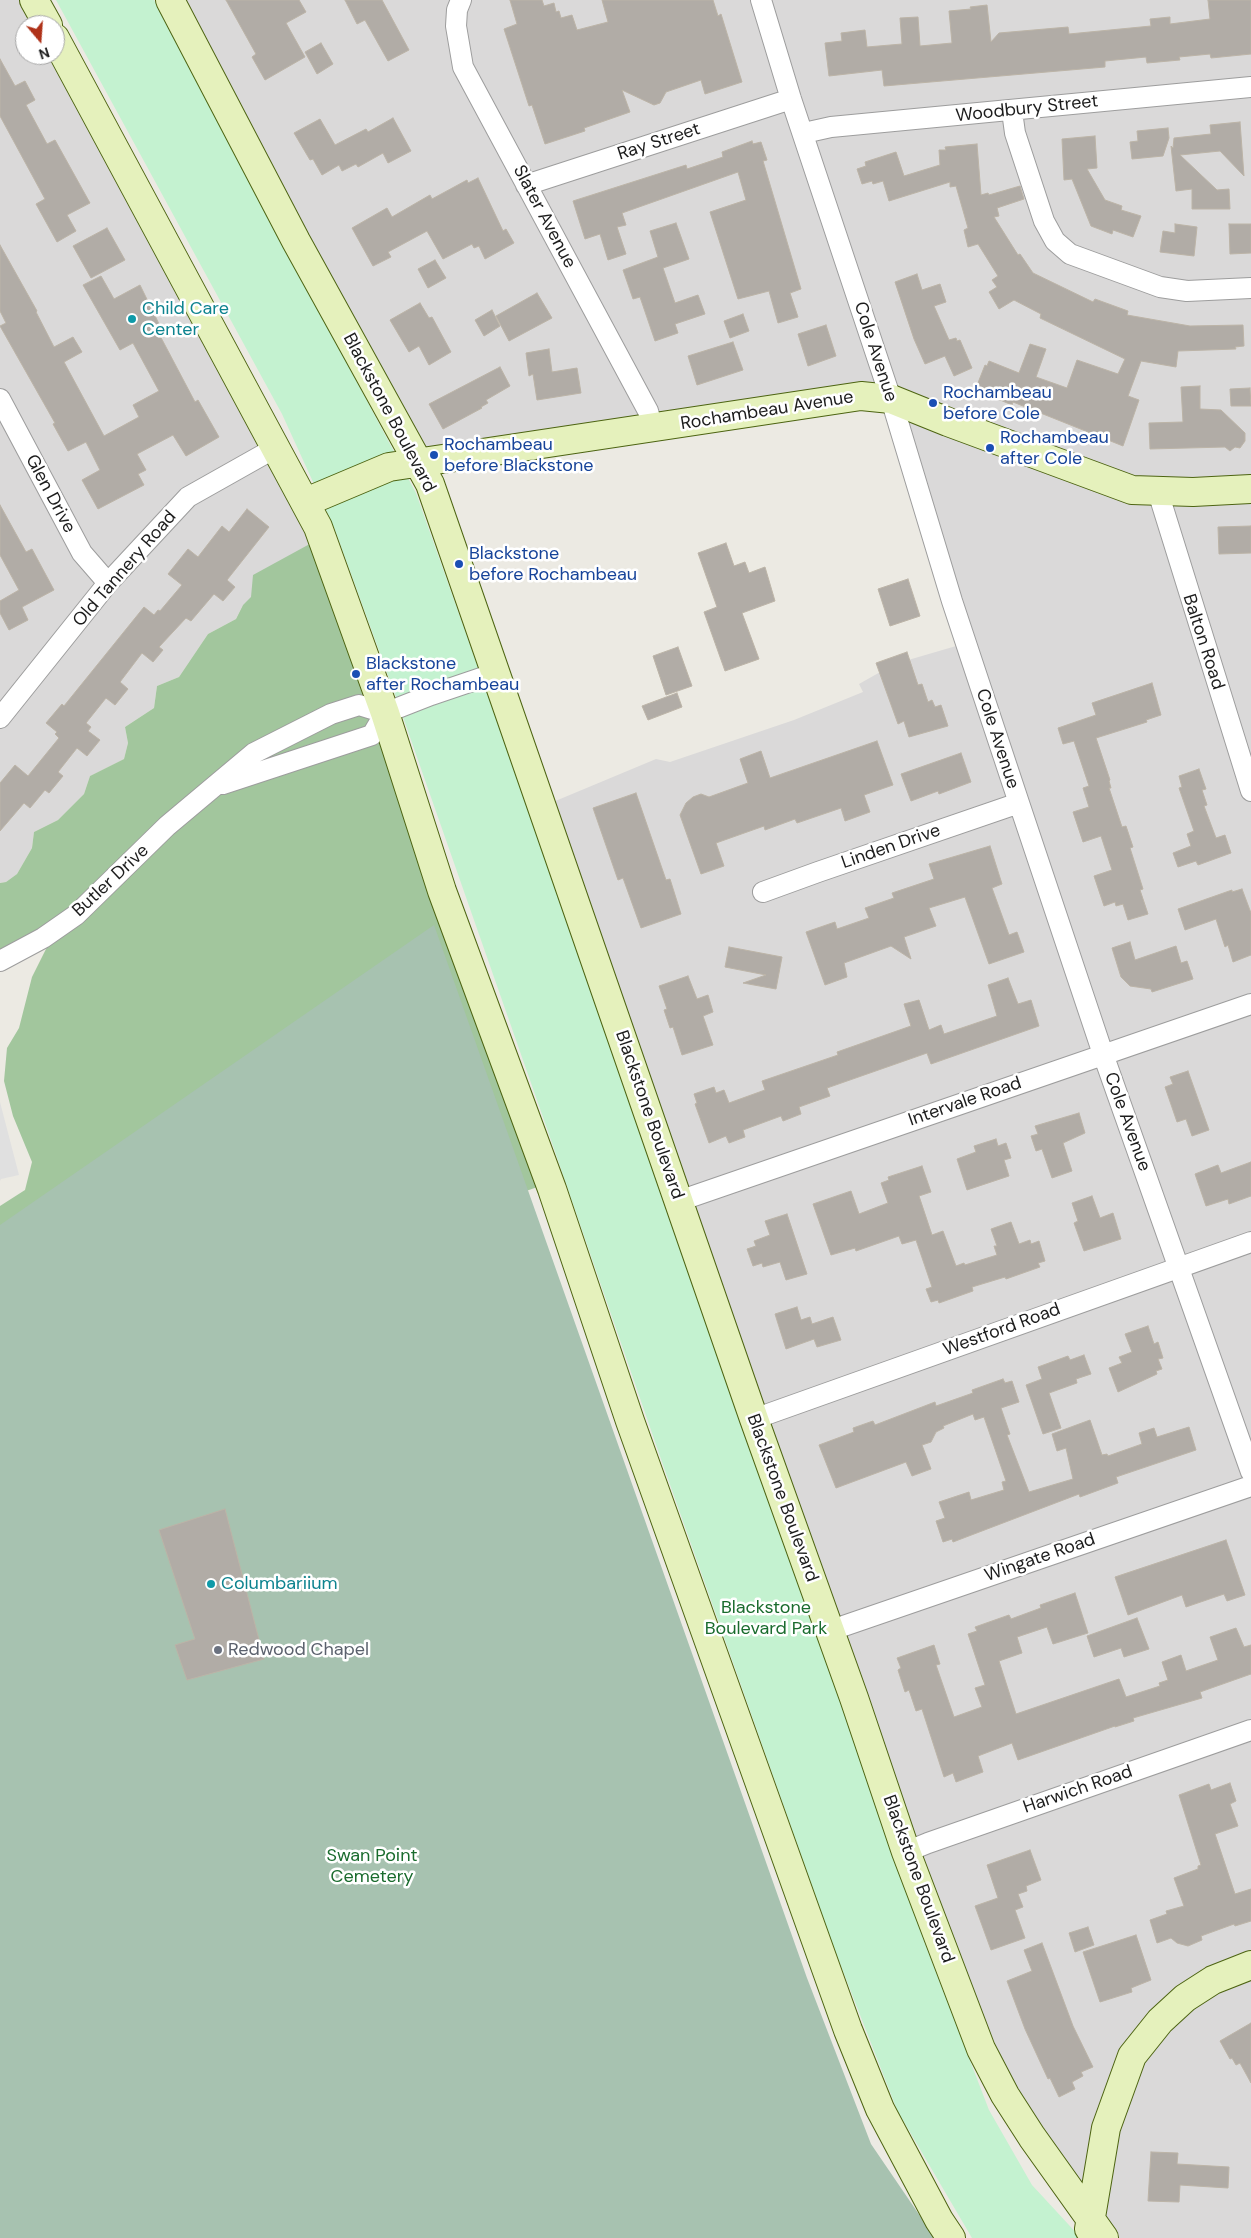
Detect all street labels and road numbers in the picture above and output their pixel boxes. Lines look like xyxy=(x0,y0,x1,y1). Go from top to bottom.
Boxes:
street label: Woodbury Street xyxy=(955,91,1099,127)
street label: Ray Street xyxy=(615,118,703,166)
street label: Slater Avenue xyxy=(508,162,580,272)
street label: Cole Avenue xyxy=(849,299,901,405)
street label: Blackstone Boulevard xyxy=(338,330,440,496)
street label: Rochambeau Avenue xyxy=(679,387,855,435)
street label: Glen Drive xyxy=(20,451,80,537)
street label: Old Tannery Road xyxy=(69,507,181,631)
street label: Balton Road xyxy=(1177,592,1229,692)
street label: Cole Avenue xyxy=(971,686,1023,792)
street label: Linden Drive xyxy=(839,820,943,874)
street label: Butler Drive xyxy=(68,840,154,922)
street label: Blackstone Boulevard xyxy=(610,1028,688,1202)
street label: Cole Avenue xyxy=(1099,1070,1155,1174)
street label: Intervale Road xyxy=(906,1073,1024,1131)
street label: Westford Road xyxy=(940,1299,1064,1361)
street label: Blackstone Boulevard xyxy=(742,1411,822,1585)
street label: Wingate Road xyxy=(982,1529,1098,1587)
street label: Harwich Road xyxy=(1021,1761,1135,1819)
street label: Blackstone Boulevard xyxy=(878,1792,958,1966)

